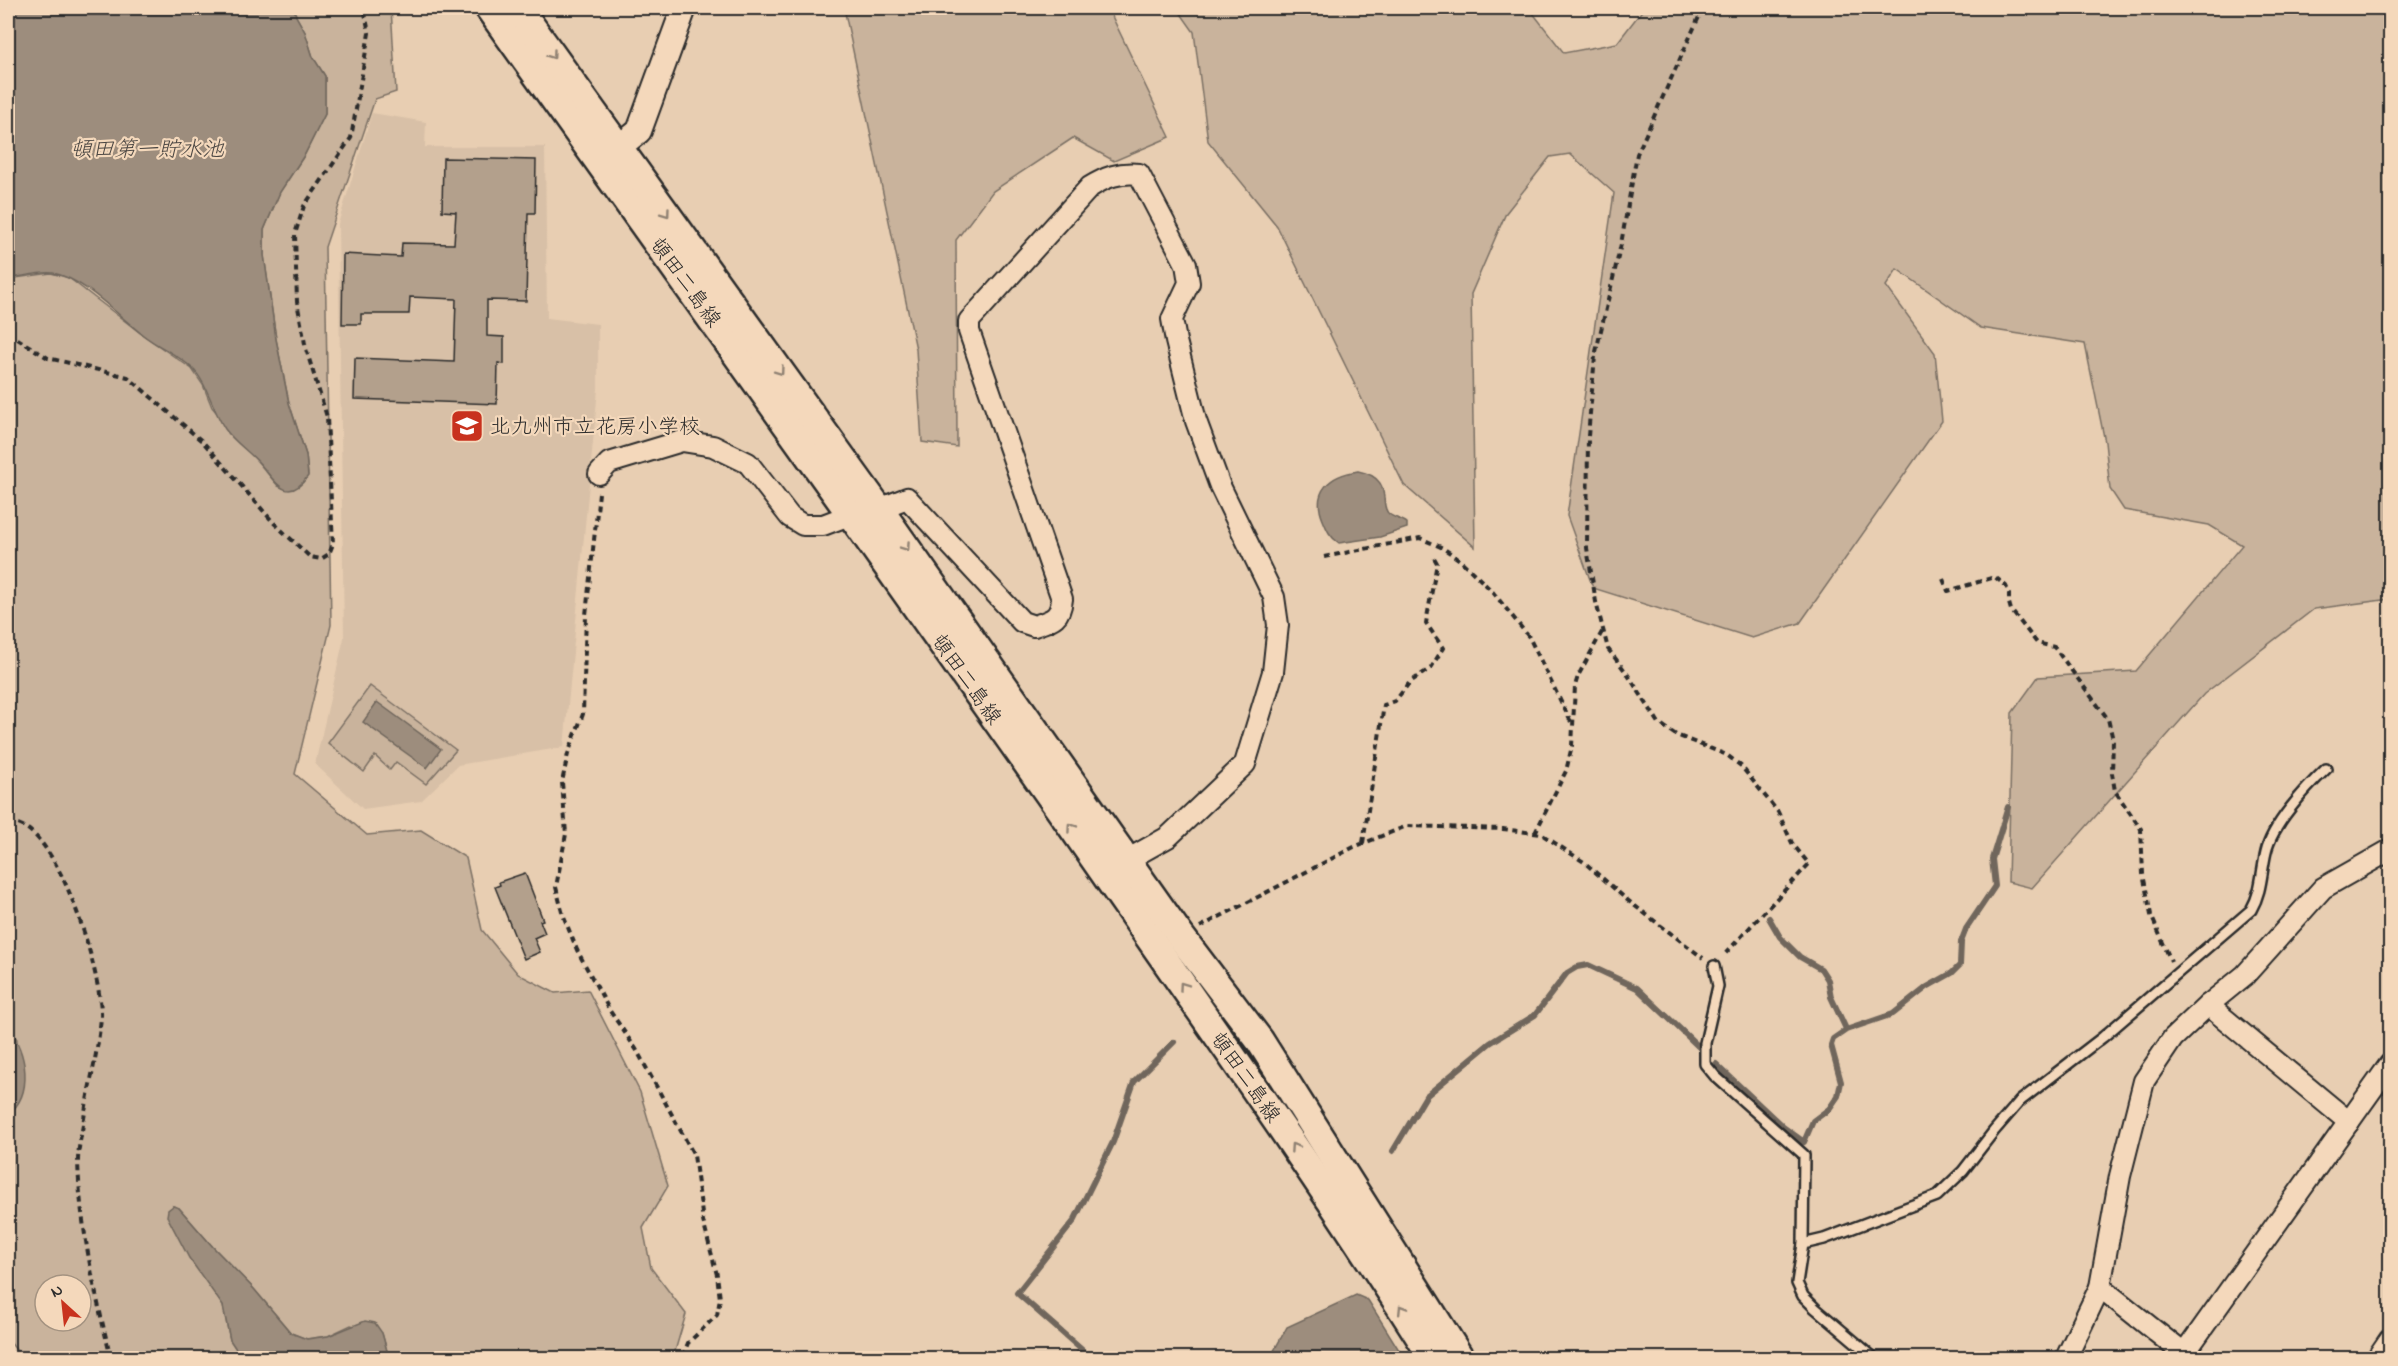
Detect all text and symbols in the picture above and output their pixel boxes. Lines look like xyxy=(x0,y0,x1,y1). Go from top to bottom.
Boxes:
one-way arrow xyxy=(545,48,556,59)
water label: 頓田第一貯水池 xyxy=(70,135,225,167)
one-way arrow xyxy=(659,207,670,218)
street label: 頓田二島線 xyxy=(641,232,727,334)
one-way arrow xyxy=(773,365,784,376)
school or university icon: 北九州市立花房小学校 xyxy=(449,408,485,444)
place label: 北九州市立花房小学校 xyxy=(490,413,700,443)
one-way arrow xyxy=(899,540,910,551)
street label: 頓田二島線 xyxy=(923,629,1008,732)
one-way arrow xyxy=(1067,822,1078,833)
one-way arrow xyxy=(1179,982,1190,993)
street label: 頓田二島線 xyxy=(1202,1027,1287,1130)
one-way arrow xyxy=(1290,1142,1301,1153)
north arrow xyxy=(33,1273,93,1333)
text: N xyxy=(47,1278,68,1305)
one-way arrow xyxy=(1398,1305,1409,1316)

